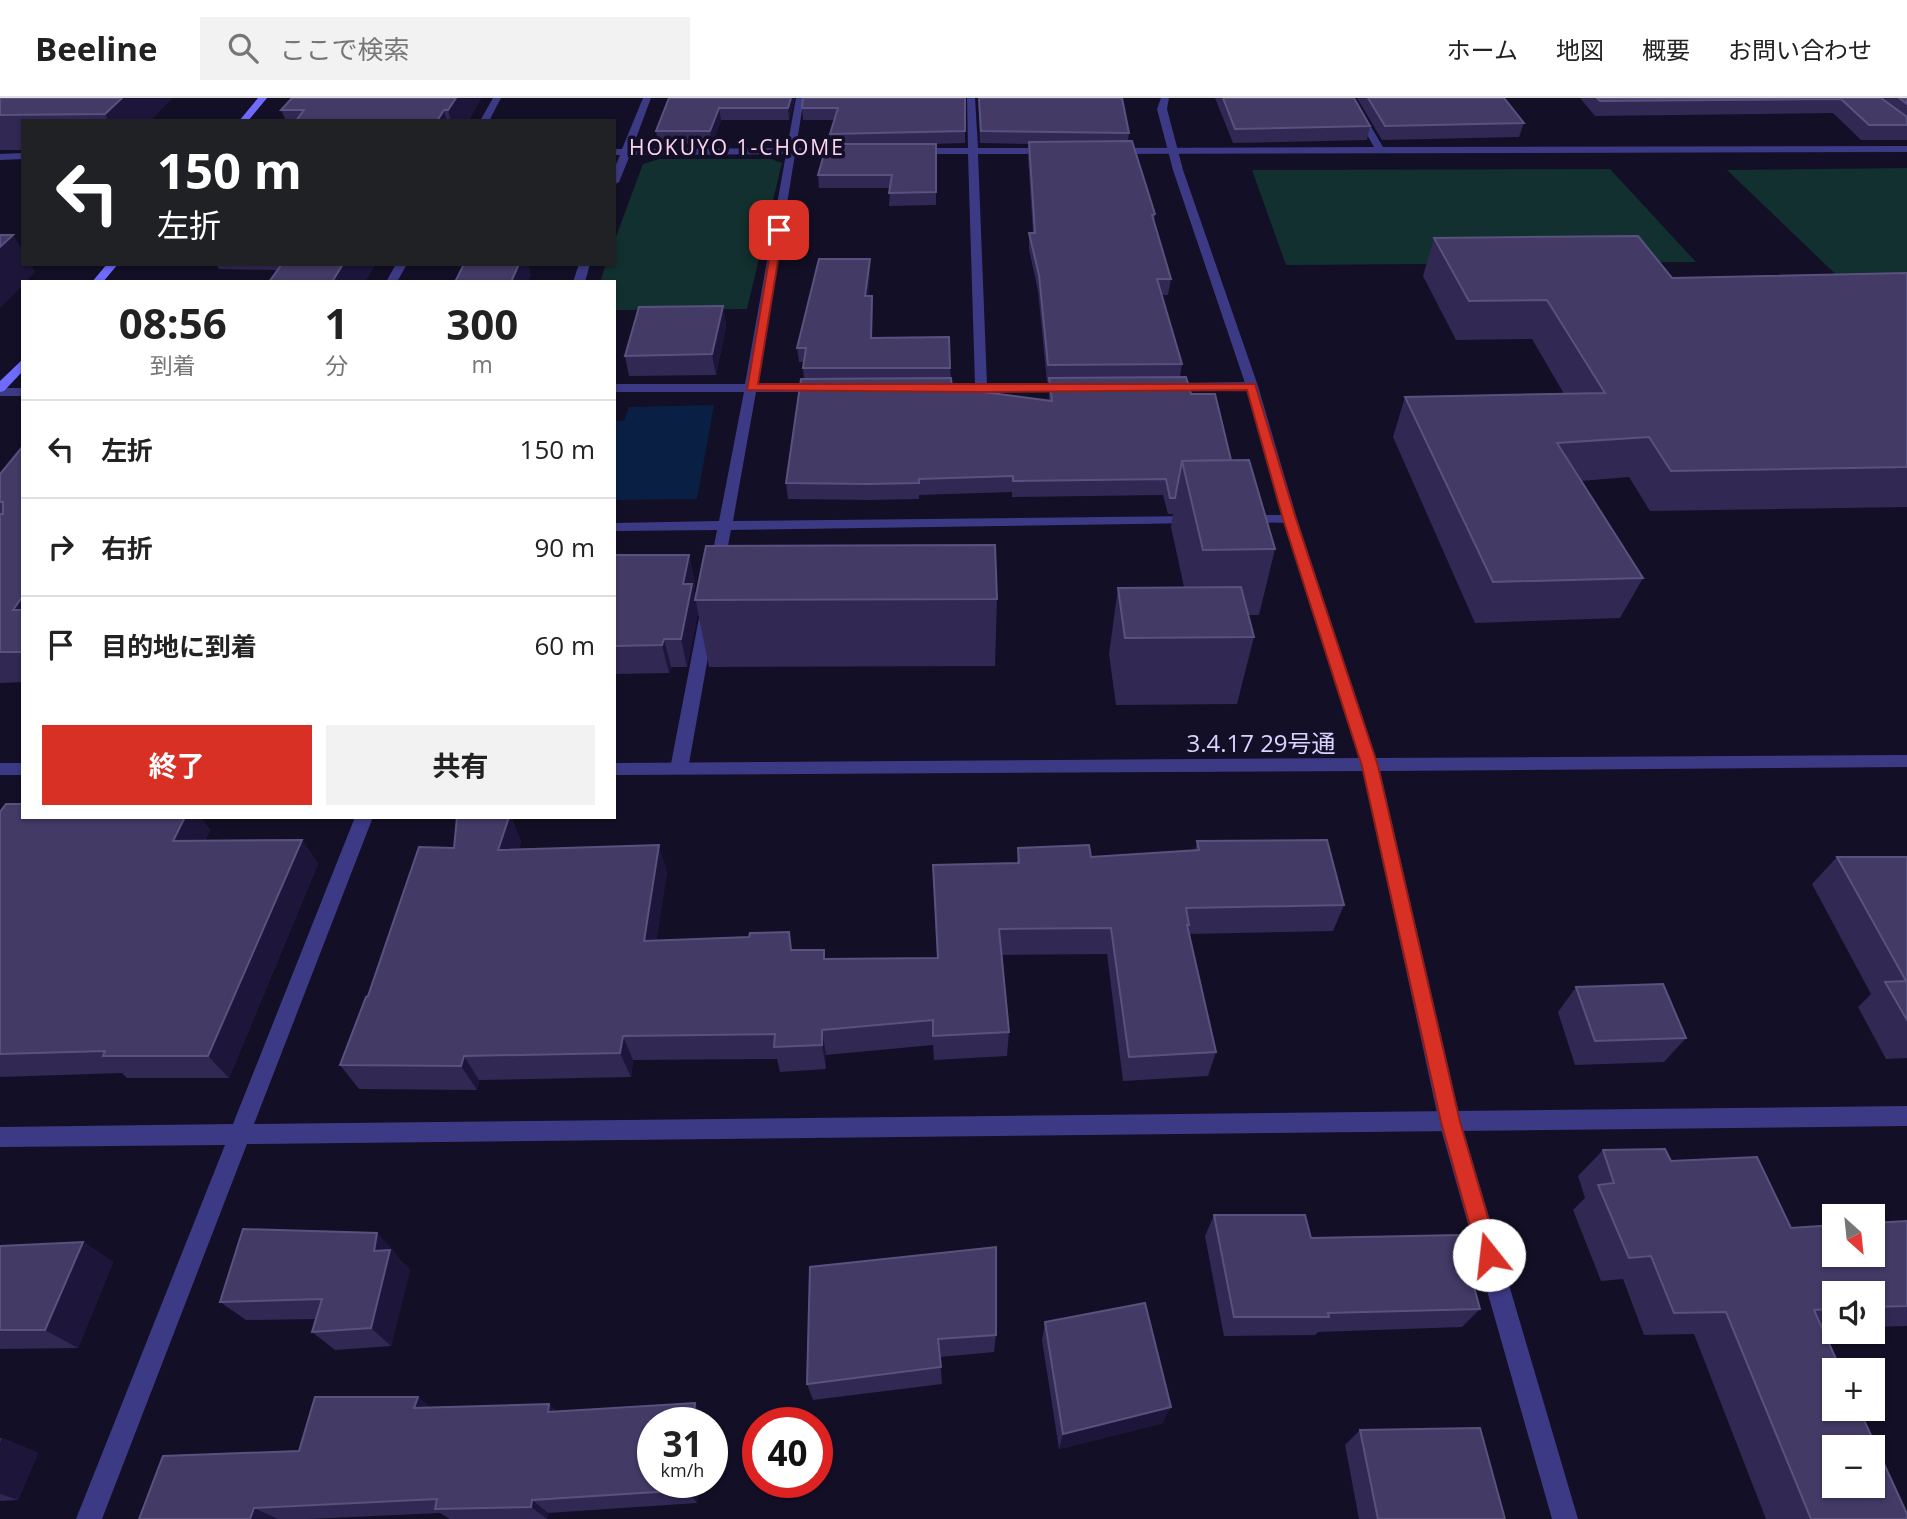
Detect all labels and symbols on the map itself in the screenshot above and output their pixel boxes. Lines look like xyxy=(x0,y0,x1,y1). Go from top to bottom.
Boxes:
district label: HOKUYO 1-CHOME xyxy=(629,133,845,161)
pin xyxy=(749,200,809,260)
street label: 3.4.17 29号通 xyxy=(1186,726,1336,759)
north arrow xyxy=(1822,1204,1885,1267)
position arrow xyxy=(1452,1218,1526,1292)
speed limit sign: 40 xyxy=(742,1407,833,1498)

